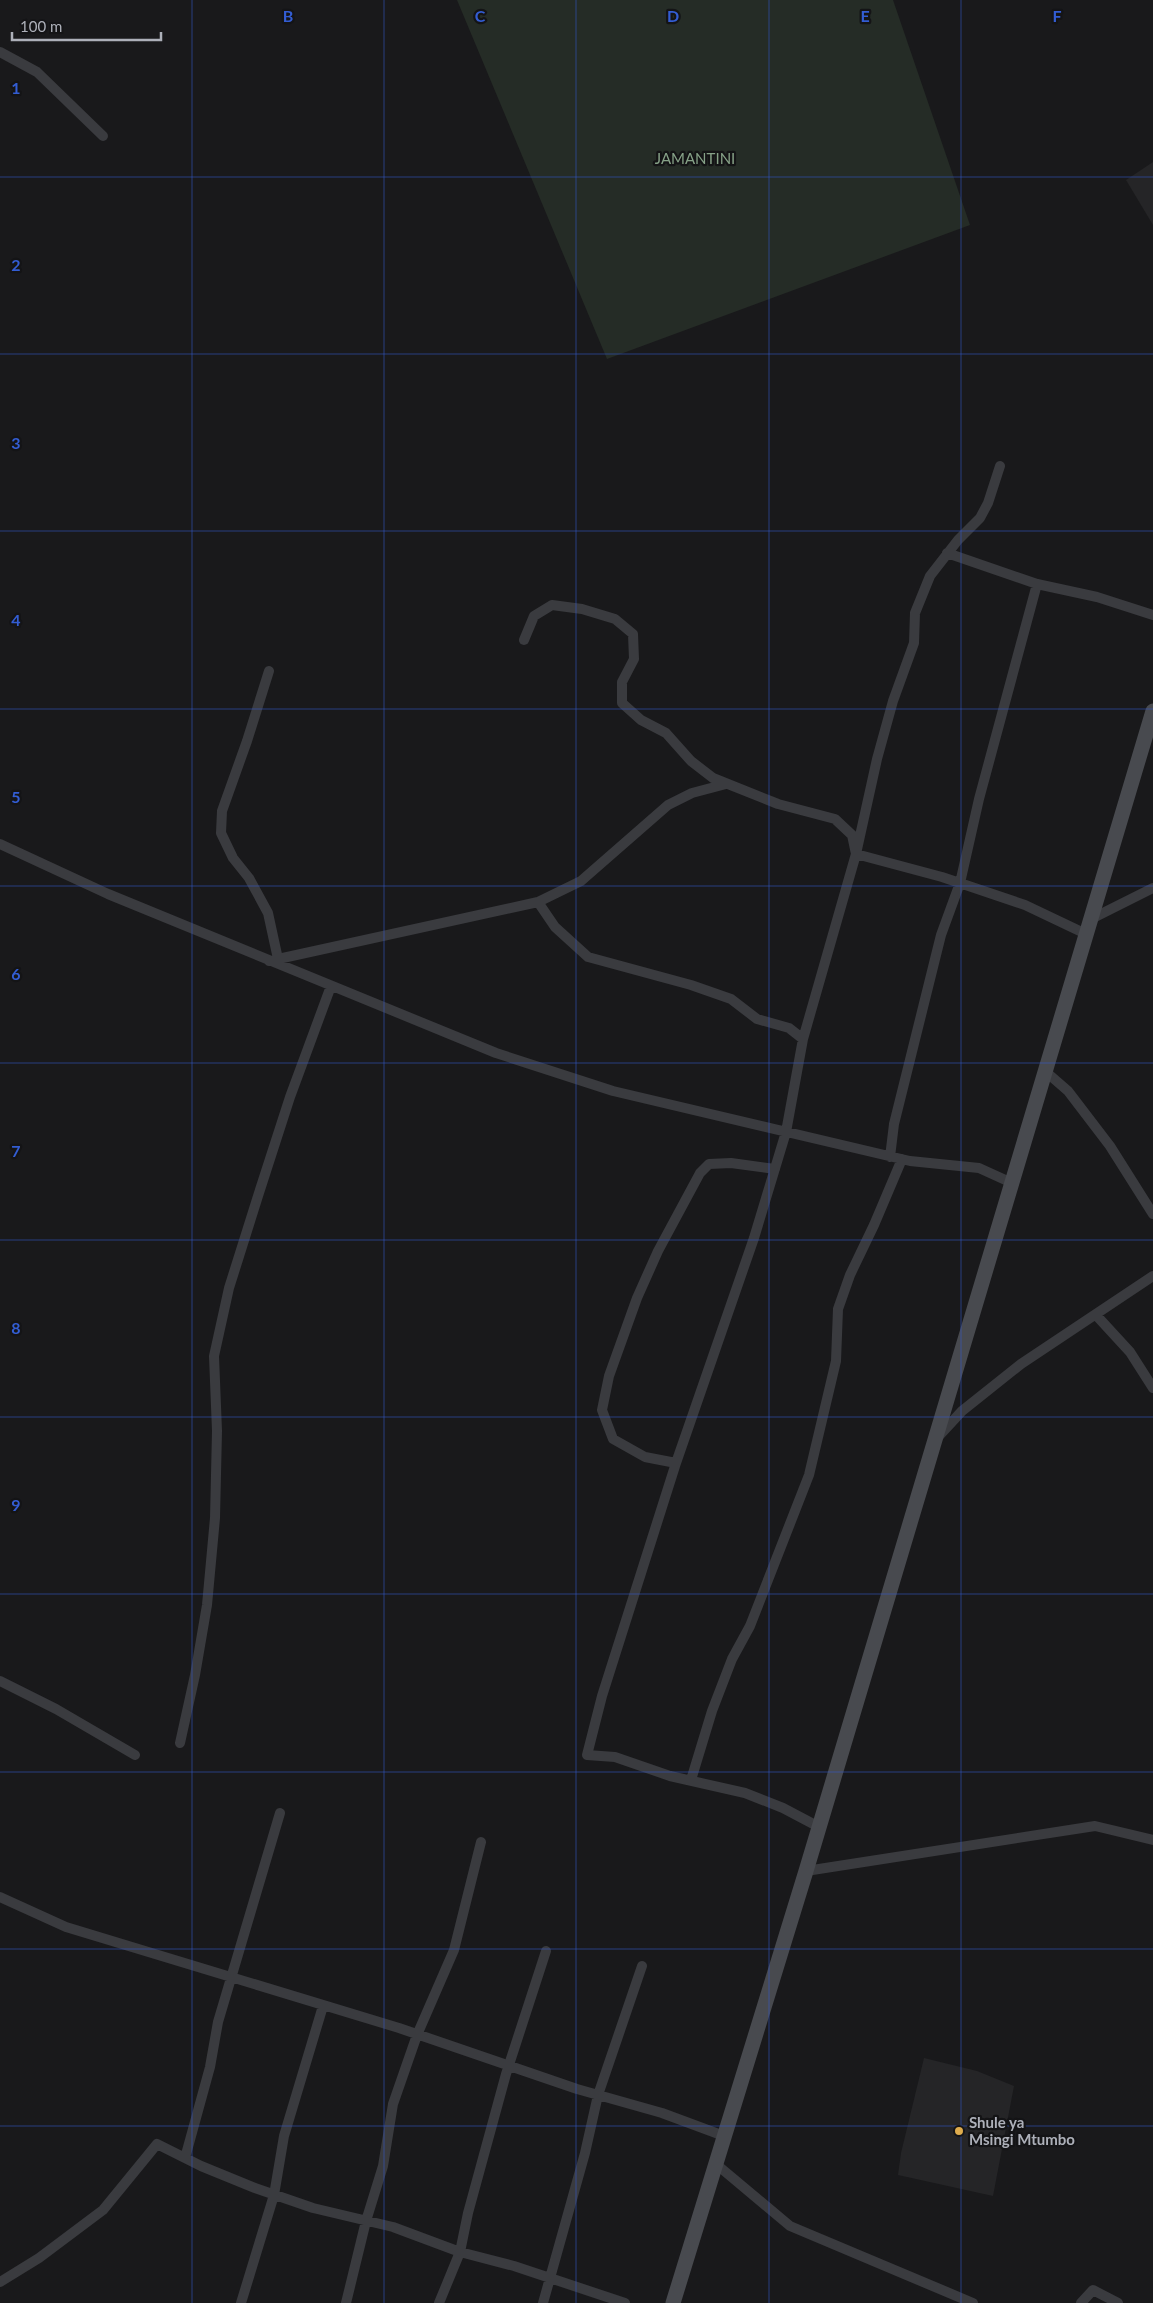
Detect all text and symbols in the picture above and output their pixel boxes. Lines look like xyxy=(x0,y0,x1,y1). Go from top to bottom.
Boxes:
text: B xyxy=(283,6,293,25)
text: C xyxy=(475,6,486,25)
text: D xyxy=(667,6,679,25)
text: E xyxy=(860,6,870,25)
text: F xyxy=(1052,6,1062,25)
scale bar xyxy=(12,10,161,42)
text: 100 m xyxy=(20,17,62,35)
text: 1 xyxy=(11,78,21,97)
park label: JAMANTINI xyxy=(655,149,735,167)
text: 2 xyxy=(11,255,21,274)
text: 3 xyxy=(11,433,21,452)
text: 4 xyxy=(11,610,21,629)
text: 5 xyxy=(11,787,21,806)
text: 6 xyxy=(11,964,21,983)
text: 7 xyxy=(11,1141,21,1160)
text: 8 xyxy=(11,1318,21,1337)
text: 9 xyxy=(11,1495,21,1514)
place label: Shule ya Msingi Mtumbo xyxy=(969,2113,1075,2148)
marker: Shule ya Msingi Mtumbo xyxy=(953,2125,965,2137)

